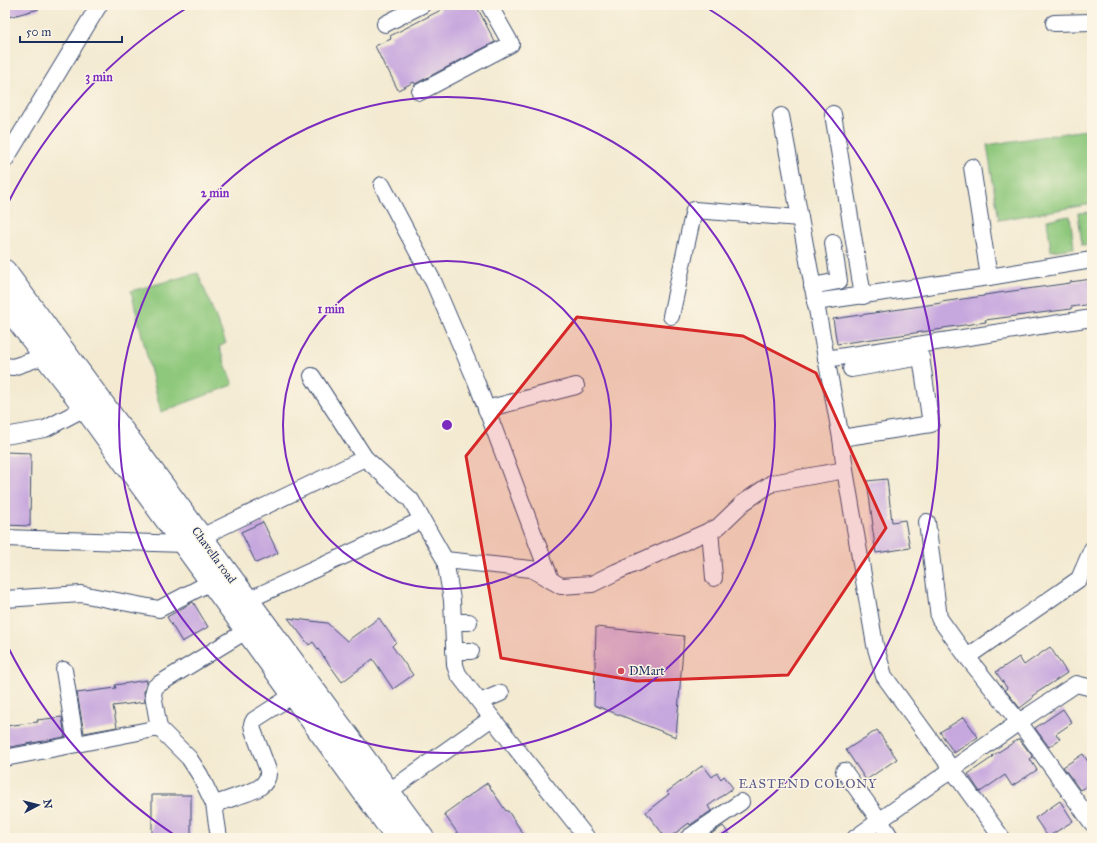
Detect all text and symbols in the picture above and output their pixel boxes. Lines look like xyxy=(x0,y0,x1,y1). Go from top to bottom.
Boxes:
scale bar xyxy=(20,18,122,44)
text: 50 m xyxy=(26,25,51,39)
text: 3 min xyxy=(85,70,113,85)
text: 2 min xyxy=(201,186,230,200)
text: 1 min xyxy=(317,302,345,316)
centre of rings xyxy=(440,418,454,432)
street label: Chavella road xyxy=(189,524,239,586)
place label: DMart xyxy=(629,664,665,678)
marker: DMart xyxy=(616,666,626,676)
district label: EASTEND COLONY xyxy=(738,776,878,792)
north arrow xyxy=(18,785,58,825)
text: N xyxy=(40,798,55,810)

